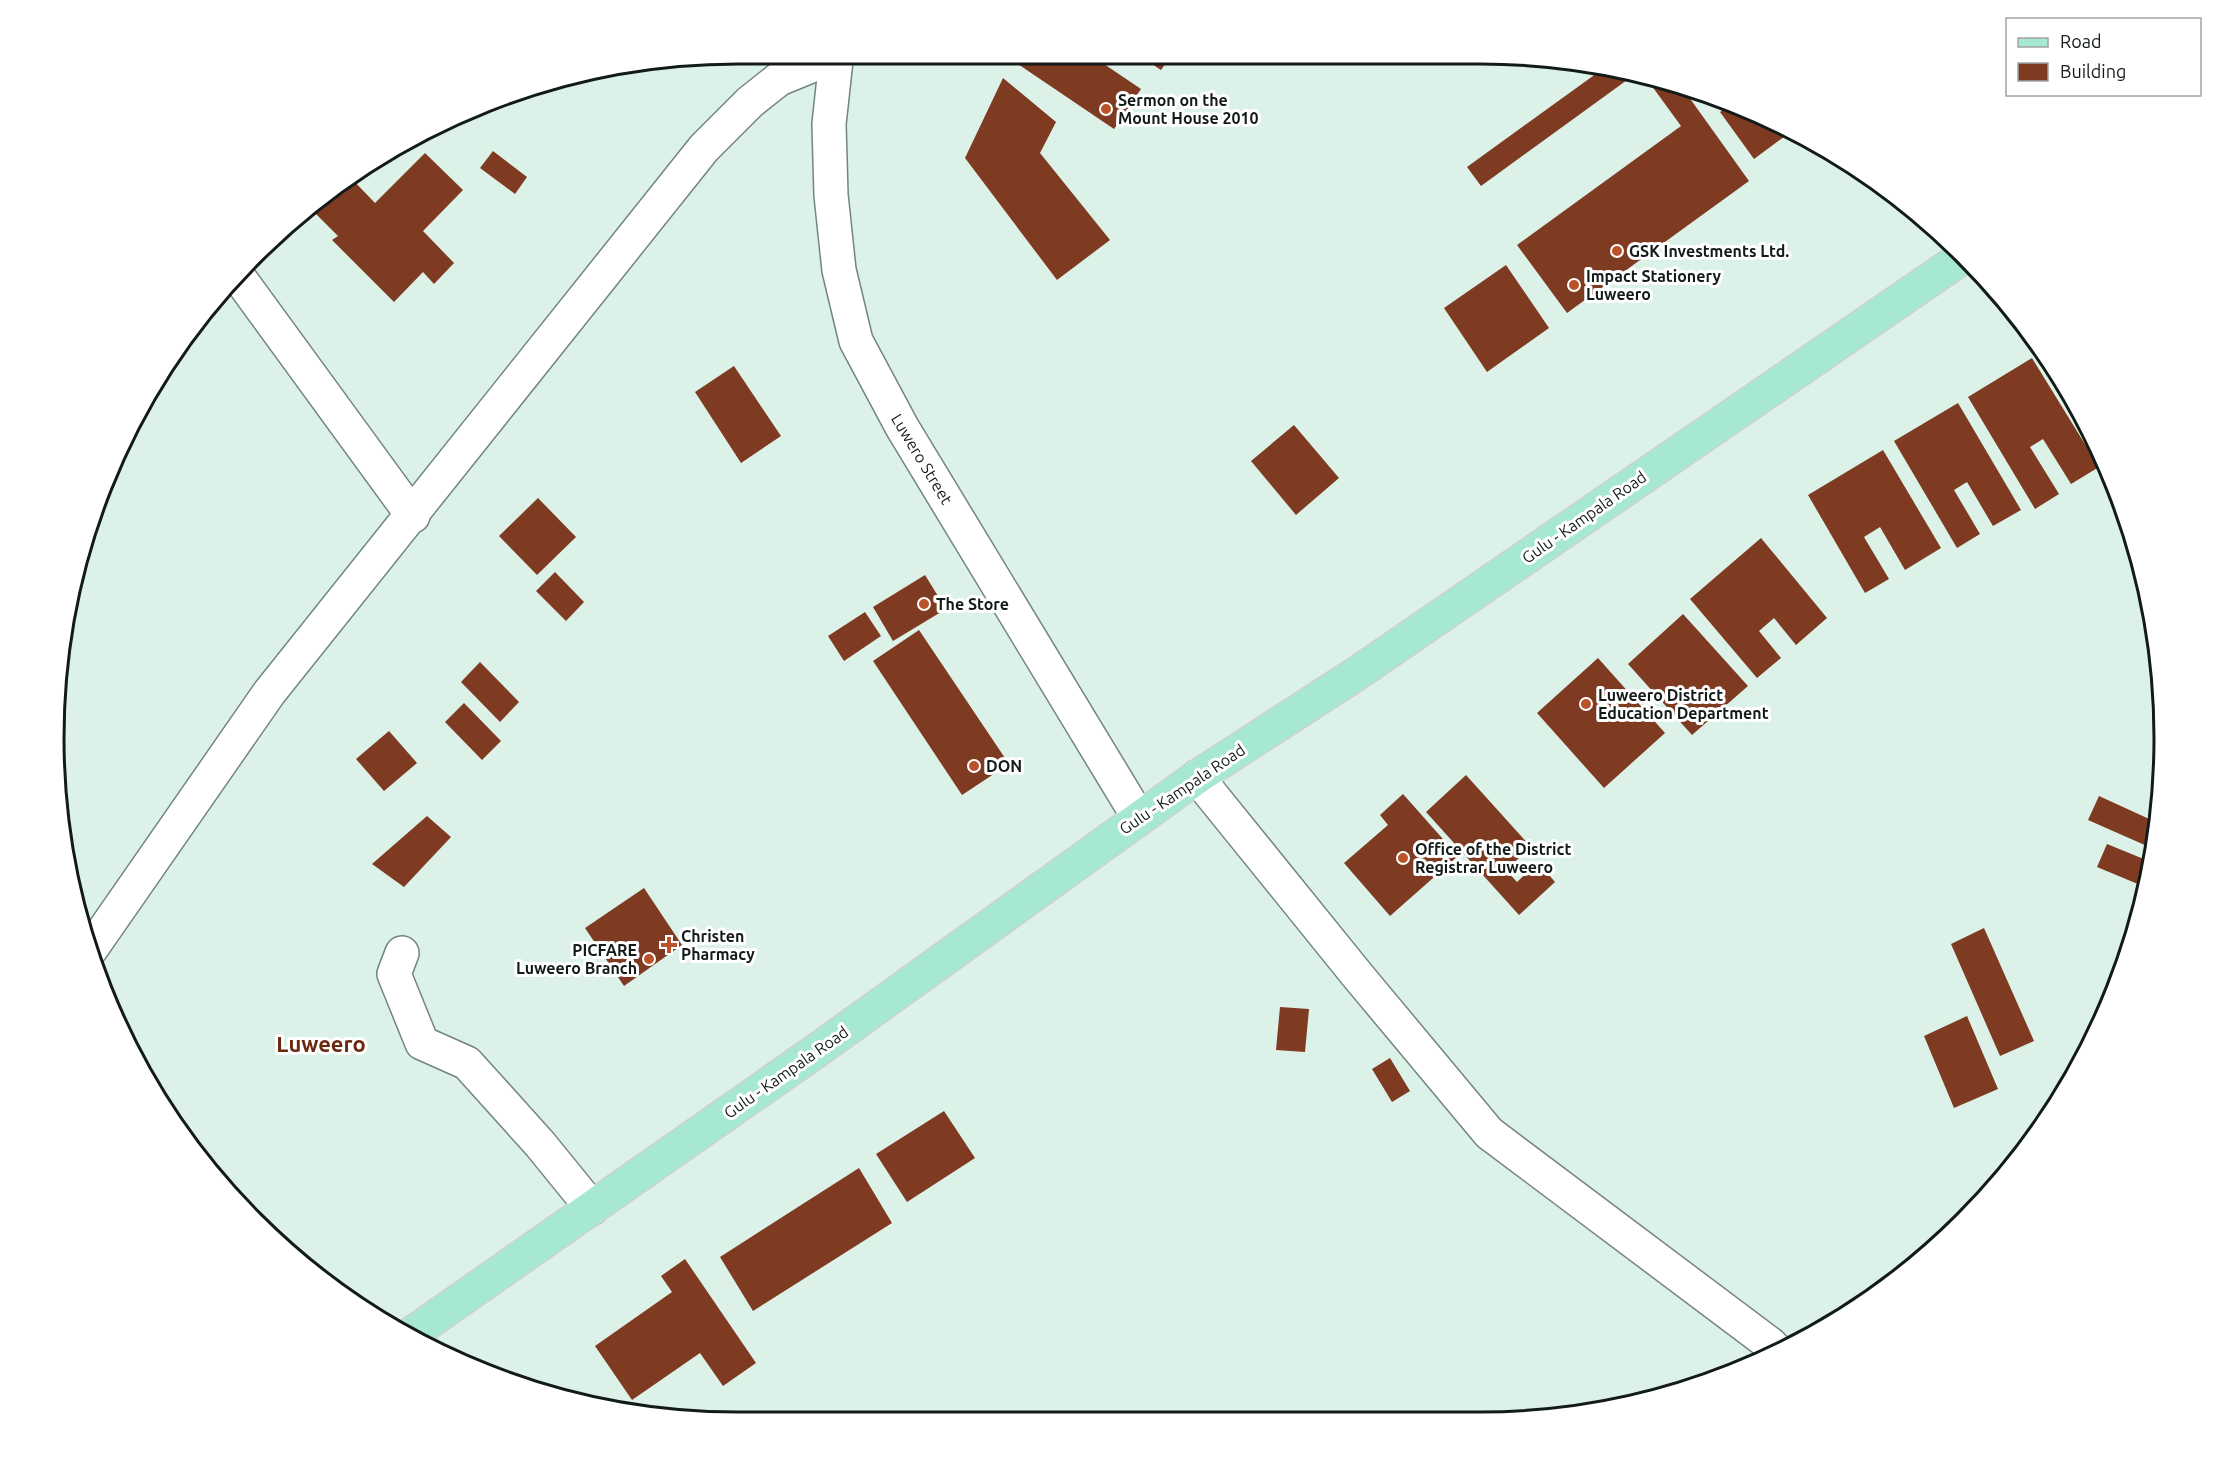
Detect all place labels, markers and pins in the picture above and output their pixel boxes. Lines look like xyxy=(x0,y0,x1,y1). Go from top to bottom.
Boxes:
place label: Sermon on the Mount House 2010 xyxy=(1118,91,1259,127)
marker: Sermon on the Mount House 2010 xyxy=(1099,102,1113,116)
place label: GSK Investments Ltd. xyxy=(1629,242,1789,260)
marker: GSK Investments Ltd. xyxy=(1610,244,1624,258)
place label: Impact Stationery Luweero xyxy=(1586,267,1721,303)
marker: Impact Stationery Luweero xyxy=(1567,278,1581,292)
place label: The Store xyxy=(936,595,1009,613)
marker: The Store xyxy=(917,597,931,611)
place label: Luweero District Education Department xyxy=(1598,686,1769,722)
marker: Luweero District Education Department xyxy=(1579,697,1593,711)
place label: DON xyxy=(986,757,1022,775)
marker: DON xyxy=(967,759,981,773)
place label: Office of the District Registrar Luweero xyxy=(1415,840,1571,876)
marker: Office of the District Registrar Luweero xyxy=(1396,851,1410,865)
place label: Christen Pharmacy xyxy=(681,927,755,963)
marker: Christen Pharmacy xyxy=(662,938,676,952)
place label: PICFARE Luweero Branch xyxy=(516,941,637,977)
marker: PICFARE Luweero Branch xyxy=(642,952,656,966)

